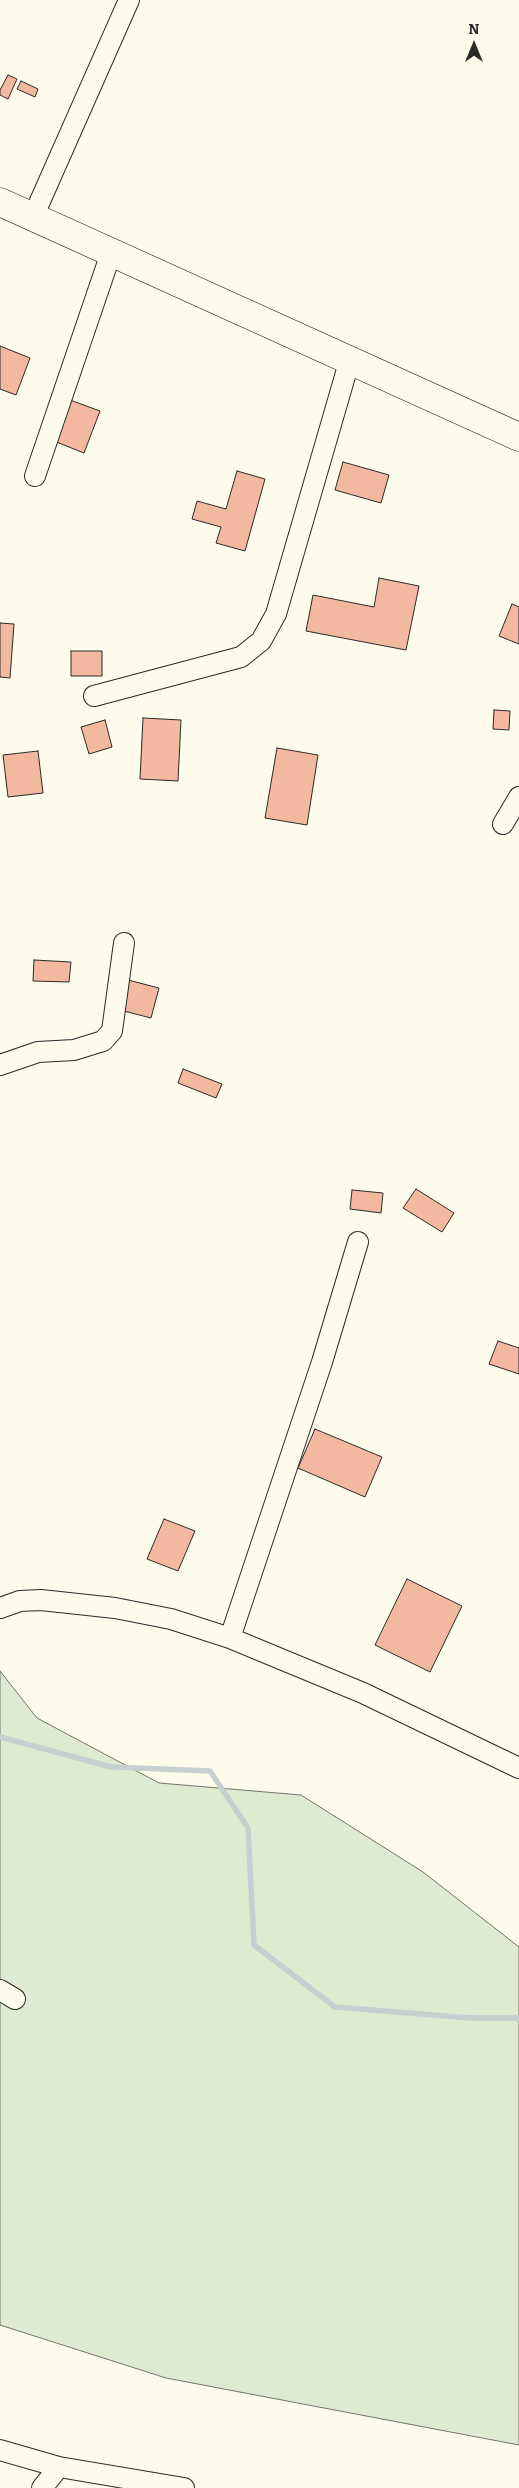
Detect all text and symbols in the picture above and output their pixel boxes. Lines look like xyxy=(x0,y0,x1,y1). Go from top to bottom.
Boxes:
north arrow xyxy=(449,20,499,70)
text: N xyxy=(469,21,479,38)

